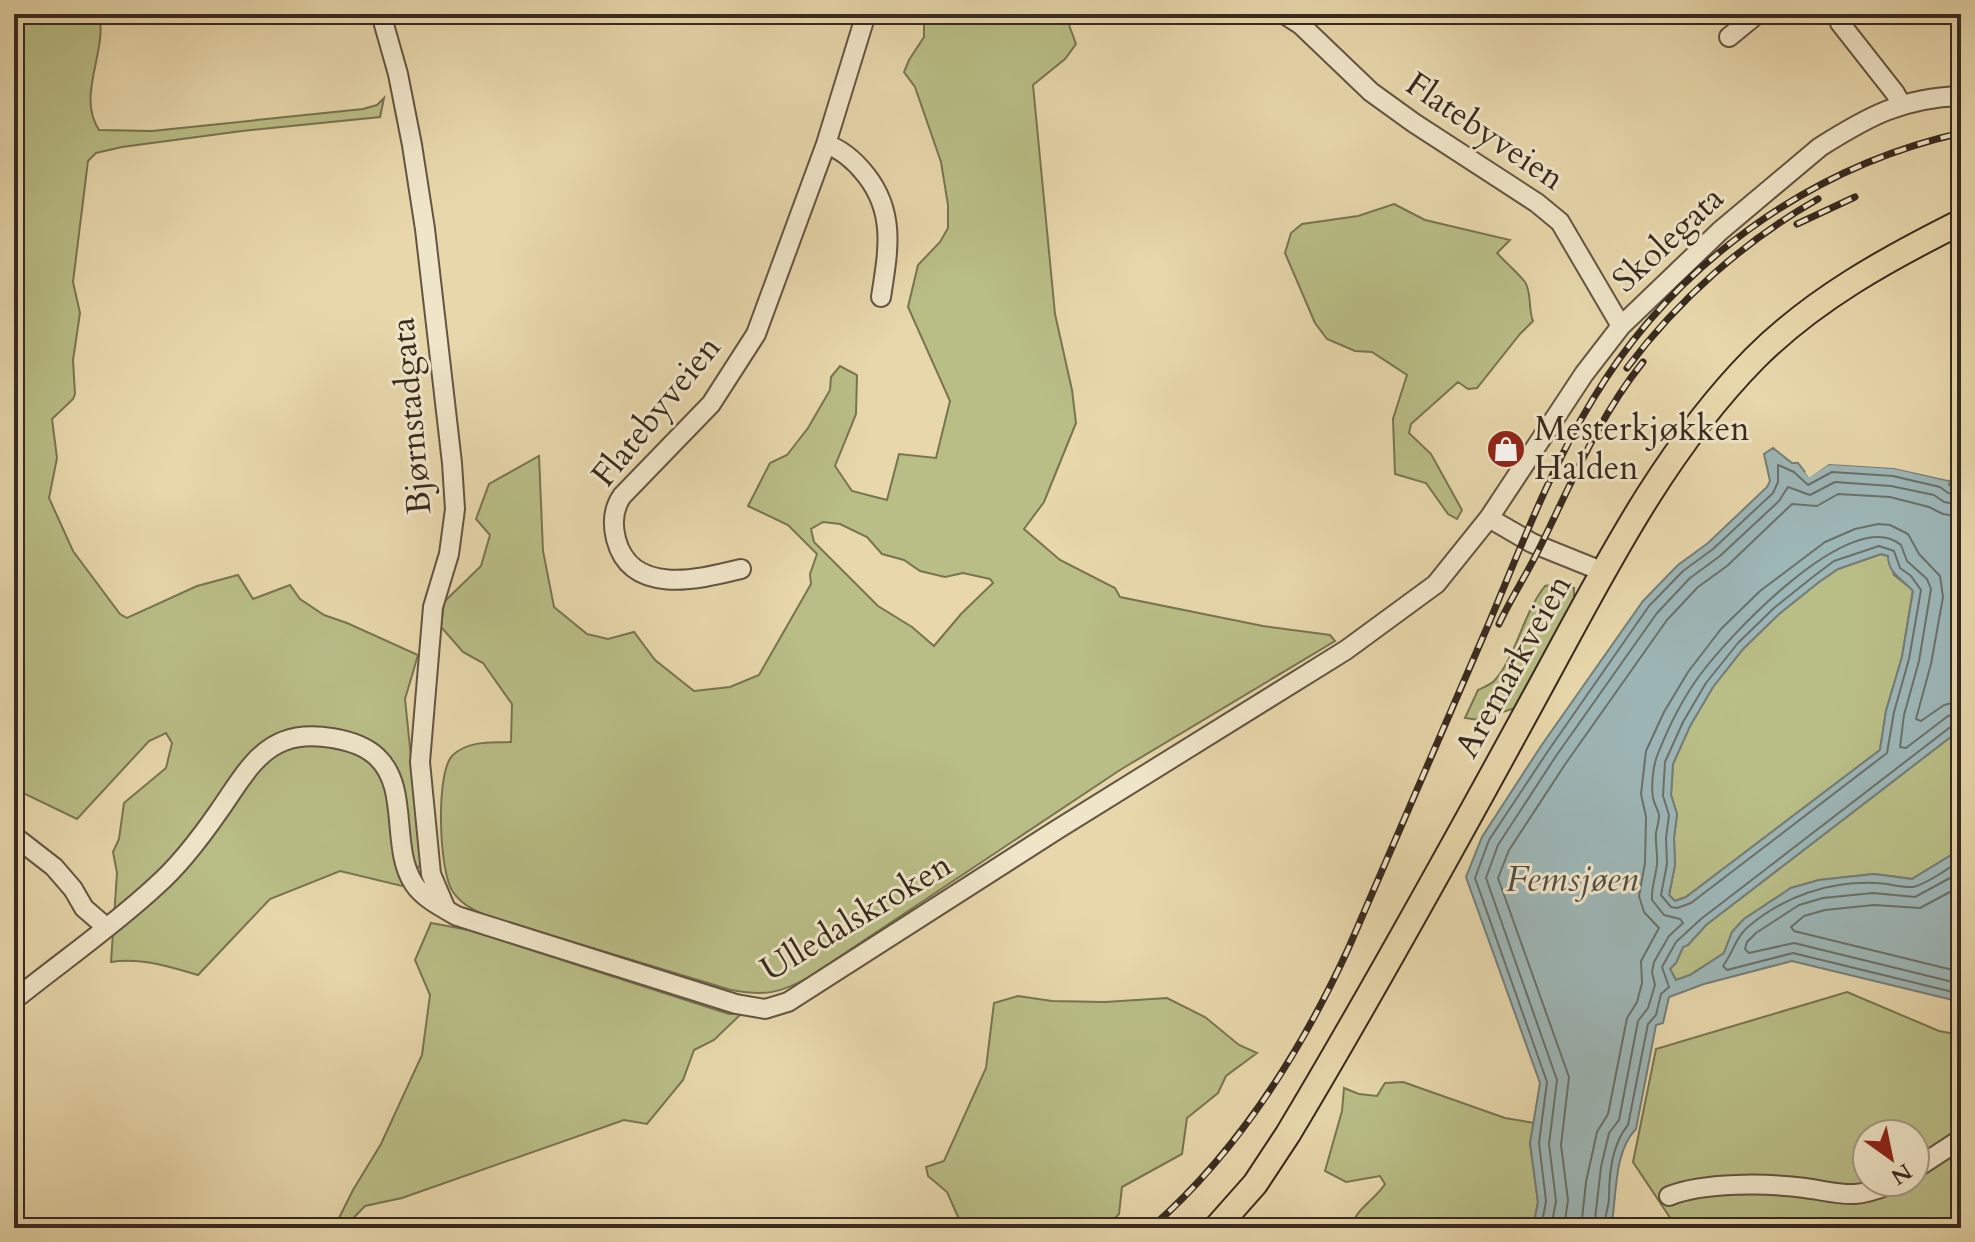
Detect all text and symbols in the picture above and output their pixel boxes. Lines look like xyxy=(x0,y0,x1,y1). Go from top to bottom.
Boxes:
street label: Flatebyveien xyxy=(1397,61,1573,201)
street label: Skolegata xyxy=(1602,175,1734,303)
street label: Bjørnstadgata xyxy=(379,315,443,516)
street label: Flatebyveien xyxy=(581,326,731,496)
place label: Mesterkjøkken Halden xyxy=(1534,406,1750,491)
shop icon: Mesterkjøkken Halden xyxy=(1485,428,1527,470)
street label: Aremarkveien xyxy=(1444,566,1582,766)
street label: Ulledalskroken xyxy=(752,842,960,992)
water label: Femsjøen xyxy=(1506,855,1638,904)
north arrow xyxy=(1851,1118,1931,1198)
text: N xyxy=(1885,1156,1918,1192)

